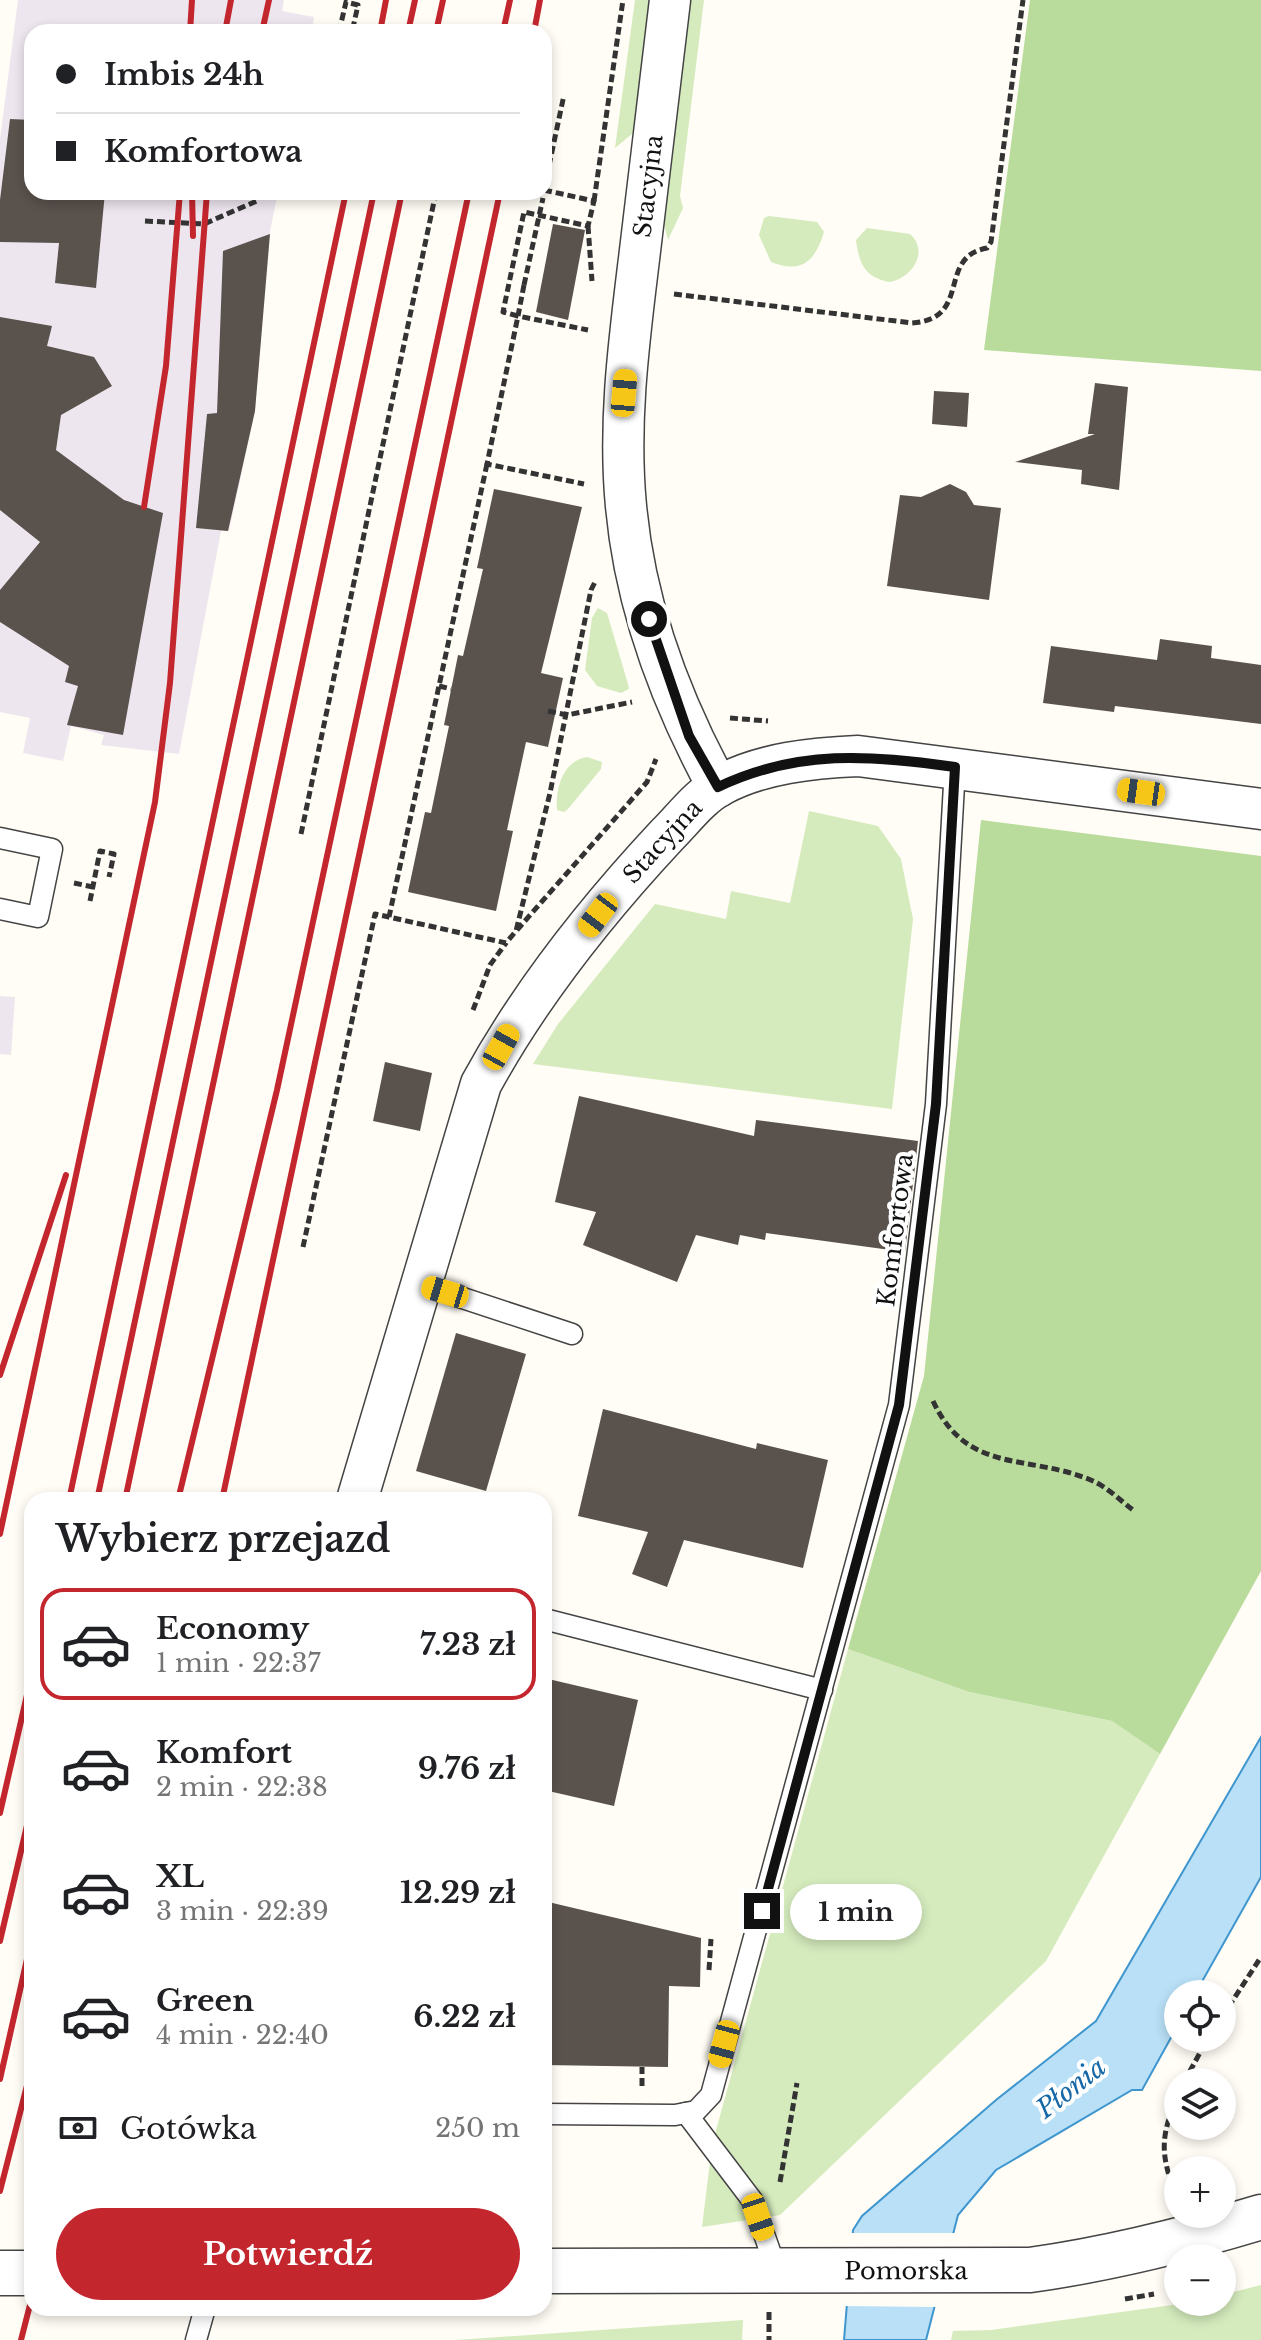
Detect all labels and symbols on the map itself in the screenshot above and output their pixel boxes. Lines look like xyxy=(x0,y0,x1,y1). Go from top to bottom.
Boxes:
street label: Stacyjna xyxy=(627,132,669,239)
car xyxy=(610,368,638,418)
route start xyxy=(631,601,667,637)
car xyxy=(1116,777,1166,807)
street label: Stacyjna xyxy=(616,792,708,889)
car xyxy=(574,889,622,941)
car xyxy=(479,1020,523,1074)
street label: Komfortowa xyxy=(871,1151,919,1308)
car xyxy=(419,1274,471,1310)
callout: 1 min xyxy=(790,1883,922,1939)
route end xyxy=(744,1893,780,1929)
car xyxy=(706,2018,742,2070)
water label: Płonia xyxy=(1029,2051,1112,2126)
car xyxy=(739,2190,777,2244)
street label: Pomorska xyxy=(844,2256,968,2285)

